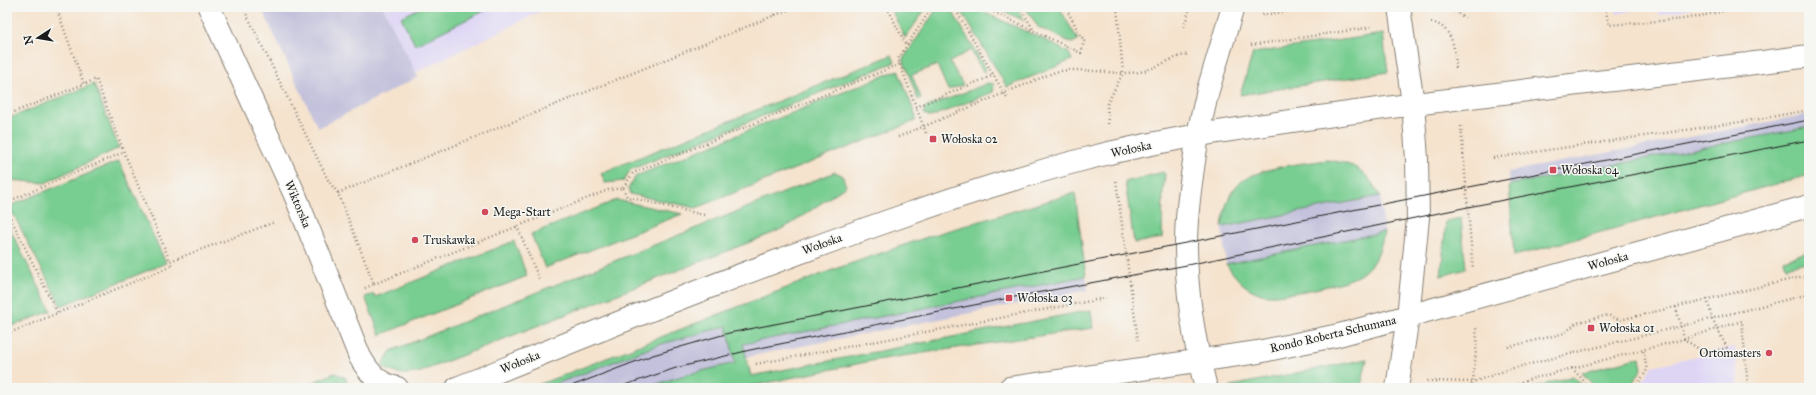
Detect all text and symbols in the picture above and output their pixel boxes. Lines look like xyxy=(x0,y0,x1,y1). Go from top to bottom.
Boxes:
north arrow xyxy=(18,18,58,58)
text: N xyxy=(21,33,36,46)
place label: Wołoska 02 xyxy=(941,132,998,146)
marker: Wołoska 02 xyxy=(928,134,938,144)
street label: Wołoska xyxy=(1109,138,1154,160)
place label: Wołoska 04 xyxy=(1561,163,1619,177)
marker: Wołoska 04 xyxy=(1548,165,1558,175)
street label: Wiktorska xyxy=(282,178,315,231)
place label: Mega-Start xyxy=(493,205,552,220)
marker: Mega-Start xyxy=(480,207,490,217)
street label: Wołoska xyxy=(800,230,845,258)
place label: Truskawka xyxy=(423,233,476,247)
marker: Truskawka xyxy=(410,235,420,245)
street label: Wołoska xyxy=(1586,249,1631,273)
place label: Wołoska 03 xyxy=(1017,291,1073,305)
marker: Wołoska 03 xyxy=(1004,293,1014,303)
street label: Rondo Roberta Schumana xyxy=(1269,312,1398,355)
place label: Wołoska 01 xyxy=(1599,321,1655,335)
marker: Wołoska 01 xyxy=(1586,323,1596,333)
place label: Ortomasters xyxy=(1699,346,1761,360)
street label: Wołoska xyxy=(498,347,543,376)
marker: Ortomasters xyxy=(1764,348,1774,358)

